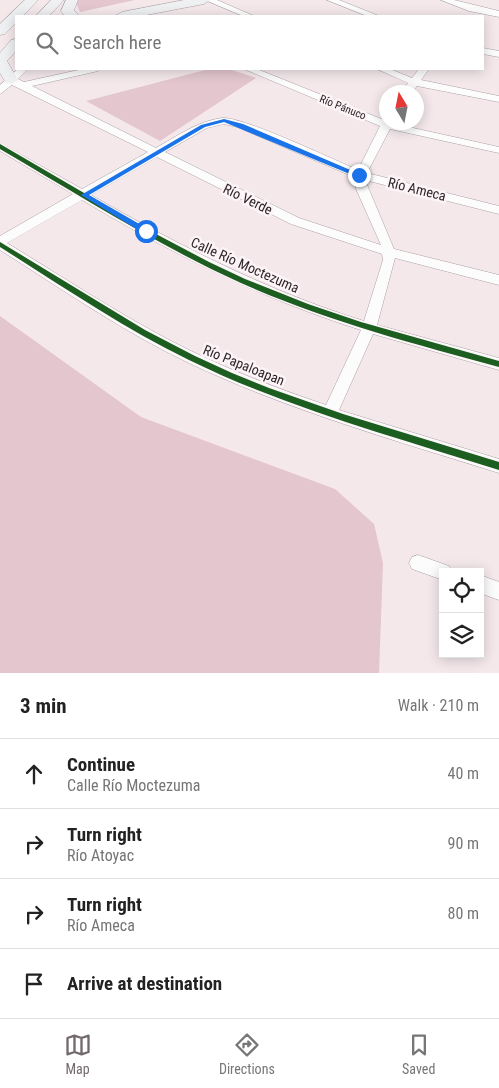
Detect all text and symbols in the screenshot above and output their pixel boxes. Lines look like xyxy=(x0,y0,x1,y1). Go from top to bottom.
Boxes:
search box xyxy=(15,15,484,70)
icon: search xyxy=(33,29,61,57)
text: Search here xyxy=(73,31,161,54)
north arrow xyxy=(379,85,424,130)
street label: Río Pánuco xyxy=(318,92,368,123)
route end xyxy=(348,164,371,187)
street label: Río Ameca xyxy=(386,174,448,204)
street label: Río Verde xyxy=(221,180,276,218)
route start xyxy=(135,220,158,243)
street label: Calle Río Moctezuma xyxy=(188,234,302,296)
street label: Río Papaloapan xyxy=(201,341,287,389)
map controls xyxy=(439,568,484,658)
button: locate xyxy=(439,568,484,613)
button: layers xyxy=(439,613,484,658)
text: 3 min xyxy=(20,694,67,718)
text: Walk · 210 m xyxy=(398,696,479,715)
text: Continue xyxy=(67,753,135,776)
icon: ahead xyxy=(20,760,48,788)
text: 40 m xyxy=(447,764,479,783)
text: Calle Río Moctezuma xyxy=(67,776,200,795)
text: Turn right xyxy=(67,823,142,846)
icon: right xyxy=(20,830,48,858)
text: 90 m xyxy=(447,834,479,853)
text: Río Atoyac xyxy=(67,846,134,865)
text: Turn right xyxy=(67,893,142,916)
icon: right xyxy=(20,900,48,928)
text: 80 m xyxy=(447,904,479,923)
text: Río Ameca xyxy=(67,916,135,935)
icon: arrive xyxy=(20,970,48,998)
text: Arrive at destination xyxy=(67,972,222,995)
tab: Map xyxy=(64,1031,92,1077)
tab: Directions xyxy=(219,1031,275,1077)
tab: Saved xyxy=(402,1031,435,1077)

